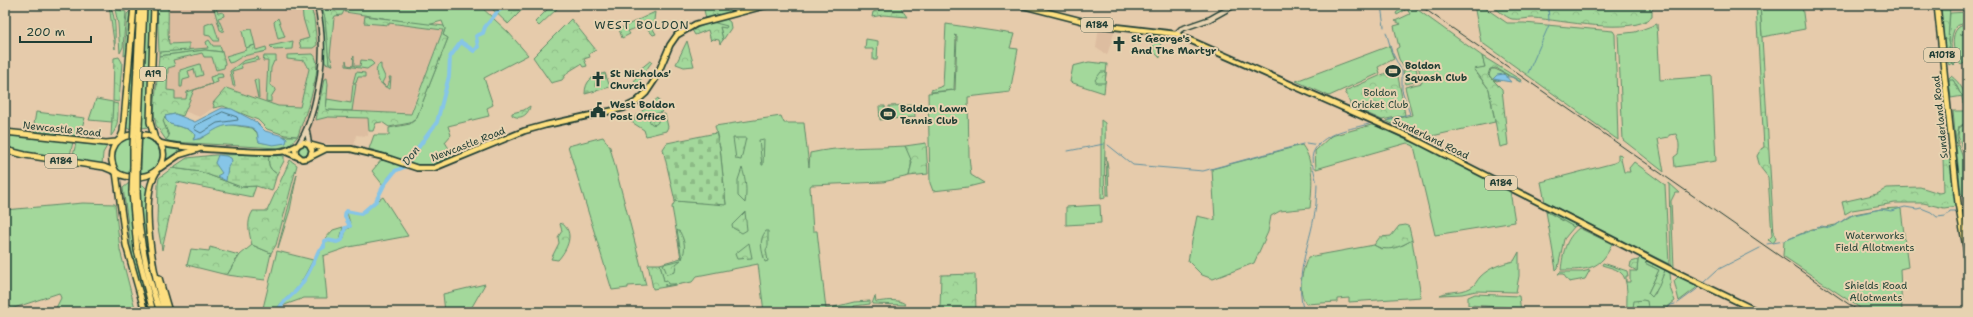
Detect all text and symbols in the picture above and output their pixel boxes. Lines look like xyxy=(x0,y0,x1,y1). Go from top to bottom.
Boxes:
district label: WEST BOLDON xyxy=(594,17,690,33)
scale bar xyxy=(20,18,91,44)
road number: A184 xyxy=(1081,18,1113,32)
text: 200 m xyxy=(26,24,65,40)
place label: St George's And The Martyr xyxy=(1131,32,1217,57)
church icon: St George's And The Martyr xyxy=(1110,35,1128,53)
road number: A1018 xyxy=(1924,48,1960,62)
place label: Boldon Squash Club xyxy=(1405,59,1467,84)
sports icon: Boldon Squash Club xyxy=(1384,62,1402,80)
road number: A19 xyxy=(140,67,166,81)
place label: St Nicholas' Church xyxy=(610,67,671,92)
church icon: St Nicholas' Church xyxy=(589,70,607,88)
street label: Sunderland Road xyxy=(1929,74,1951,159)
park label: Boldon Cricket Club xyxy=(1352,86,1409,111)
place label: West Boldon Post Office xyxy=(610,98,675,123)
public building icon: West Boldon Post Office xyxy=(589,101,607,119)
place label: Boldon Lawn Tennis Club xyxy=(900,102,967,127)
sports icon: Boldon Lawn Tennis Club xyxy=(879,105,897,123)
street label: Sunderland Road xyxy=(1391,114,1472,162)
street label: Newcastle Road xyxy=(22,118,103,140)
street label: Newcastle Road xyxy=(429,124,508,164)
water label: Don xyxy=(399,143,423,169)
road number: A184 xyxy=(45,154,77,168)
road number: A184 xyxy=(1485,176,1517,190)
park label: Waterworks Field Allotments xyxy=(1835,229,1915,254)
park label: Shields Road Allotments xyxy=(1845,279,1908,304)

